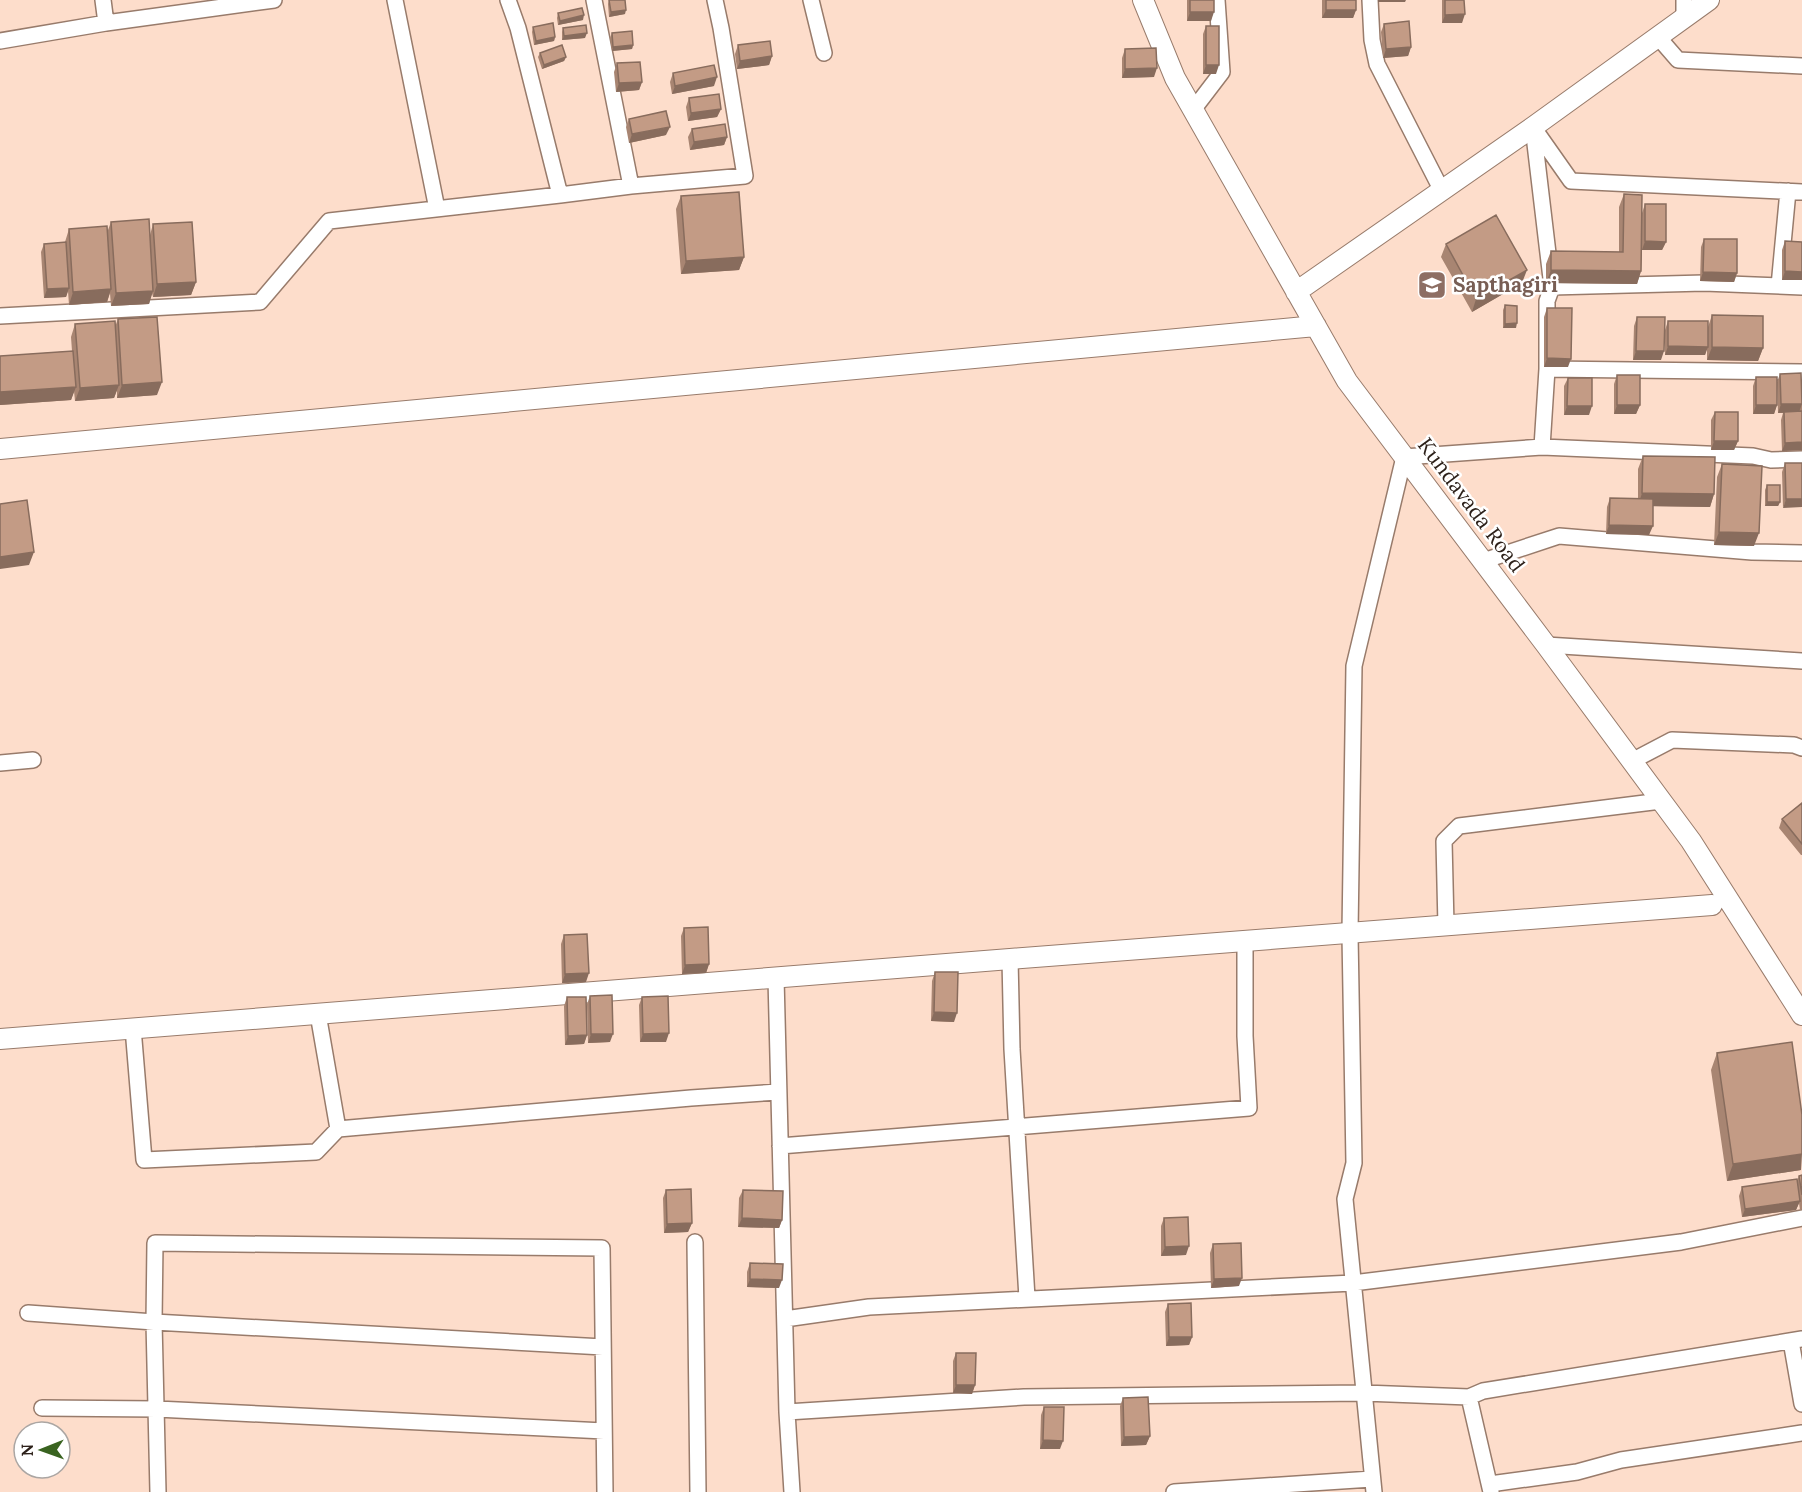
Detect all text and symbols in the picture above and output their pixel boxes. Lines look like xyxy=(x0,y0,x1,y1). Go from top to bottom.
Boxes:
school or university icon: Sapthagiri xyxy=(1416,269,1448,301)
place label: Sapthagiri xyxy=(1453,271,1558,298)
street label: Kundavada Road xyxy=(1412,432,1531,577)
north arrow xyxy=(12,1420,72,1480)
text: N xyxy=(17,1444,37,1457)

